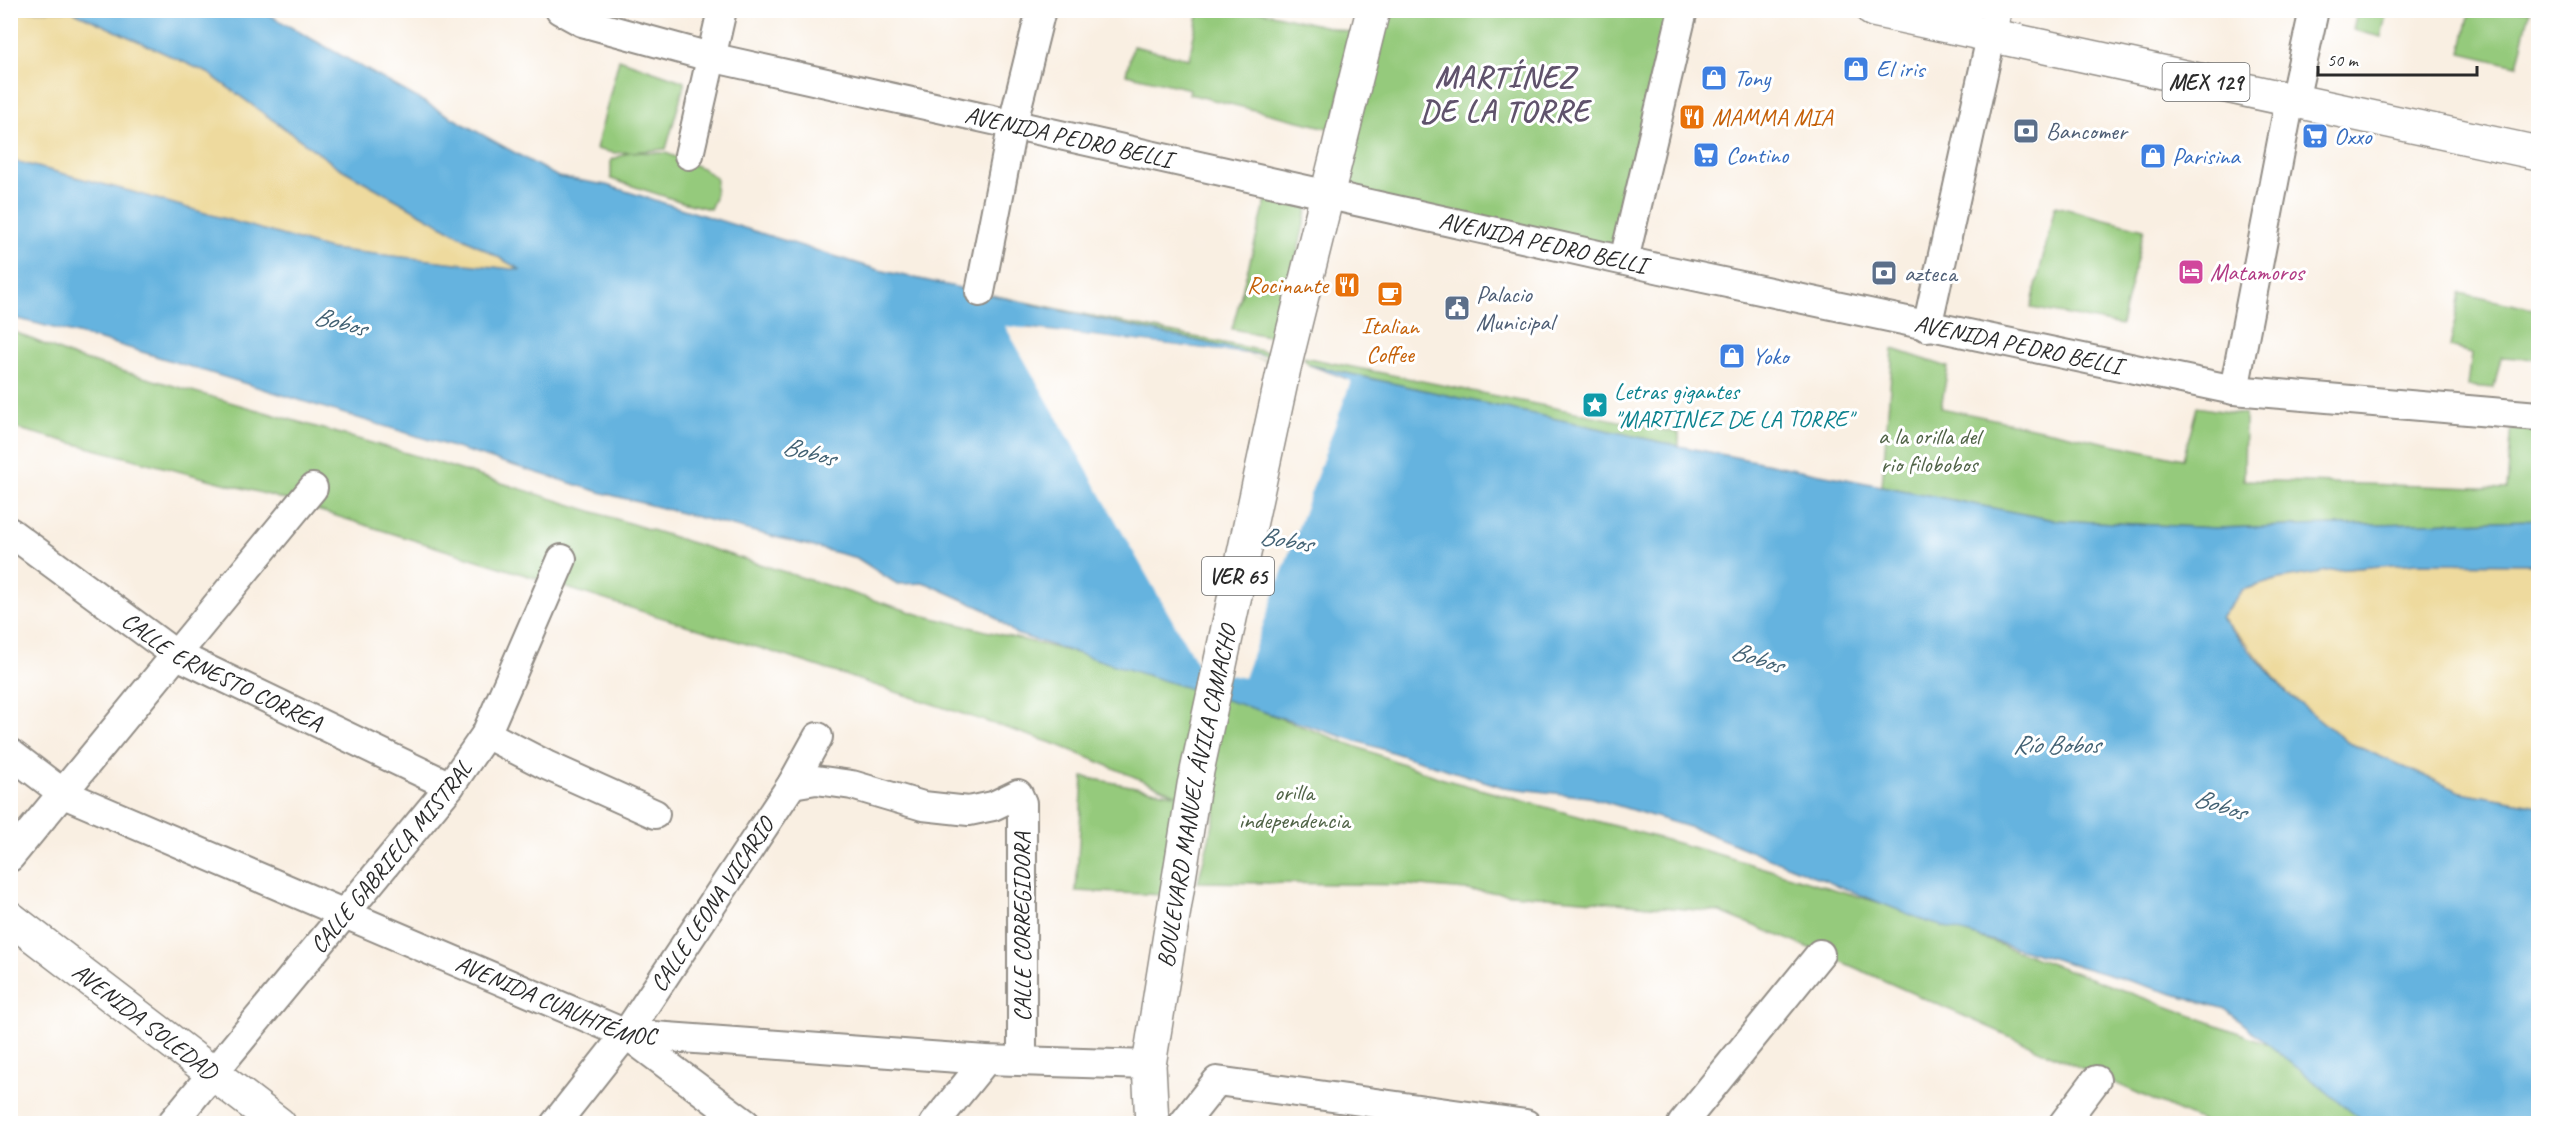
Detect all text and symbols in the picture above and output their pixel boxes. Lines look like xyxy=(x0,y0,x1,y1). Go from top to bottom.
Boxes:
scale bar xyxy=(2318,39,2477,77)
text: 50 m xyxy=(2327,49,2360,71)
shop icon: El iris xyxy=(1841,54,1871,84)
place label: El iris xyxy=(1876,54,1926,84)
district label: MARTÍNEZ DE LA TORRE xyxy=(1420,58,1592,130)
shop icon: Tony xyxy=(1699,63,1729,93)
place label: Tony xyxy=(1734,63,1772,93)
road number: MEX 129 xyxy=(2162,63,2250,101)
street label: AVENIDA PEDRO BELLI xyxy=(962,99,1180,176)
restaurant icon: MAMMA MIA xyxy=(1677,102,1707,132)
place label: MAMMA MIA xyxy=(1712,102,1833,132)
bank icon: Bancomer xyxy=(2011,116,2041,146)
place label: Bancomer xyxy=(2046,116,2129,146)
supermarket icon: Oxxo xyxy=(2300,121,2330,151)
place label: Oxxo xyxy=(2334,121,2373,151)
supermarket icon: Contino xyxy=(1691,140,1721,170)
place label: Contino xyxy=(1726,140,1790,170)
shop icon: Parisina xyxy=(2138,141,2168,171)
place label: Parisina xyxy=(2172,141,2241,171)
street label: AVENIDA PEDRO BELLI xyxy=(1437,205,1654,281)
hotel icon: Matamoros xyxy=(2176,257,2206,287)
place label: Matamoros xyxy=(2210,257,2307,287)
bank icon: azteca xyxy=(1869,258,1899,288)
place label: azteca xyxy=(1904,258,1959,288)
place label: Rocinante xyxy=(1247,270,1330,300)
restaurant icon: Rocinante xyxy=(1332,270,1362,300)
cafe icon: Italian Coffee xyxy=(1375,279,1405,309)
place label: Palacio Municipal xyxy=(1476,279,1558,337)
public building icon: Palacio Municipal xyxy=(1442,293,1472,323)
water label: Bobos xyxy=(310,299,373,345)
street label: AVENIDA PEDRO BELLI xyxy=(1912,308,2130,382)
place label: Italian Coffee xyxy=(1361,311,1420,369)
shop icon: Yoko xyxy=(1717,341,1747,371)
place label: Yoko xyxy=(1752,341,1791,371)
place label: Letras gigantes "MARTINEZ DE LA TORRE" xyxy=(1614,376,1858,434)
place icon: Letras gigantes "MARTINEZ DE LA TORRE" xyxy=(1580,390,1610,420)
park label: a la orilla del rio filobobos xyxy=(1878,421,1984,479)
water label: Bobos xyxy=(779,429,842,475)
water label: Bobos xyxy=(1257,519,1318,561)
road number: VER 65 xyxy=(1202,557,1274,595)
street label: CALLE ERNESTO CORREA xyxy=(116,605,328,738)
street label: BOULEVARD MANUEL ÁVILA CAMACHO xyxy=(1150,620,1244,969)
water label: Bobos xyxy=(1727,634,1791,682)
water label: Río Bobos xyxy=(2013,728,2103,761)
street label: CALLE GABRIELA MISTRAL xyxy=(303,754,479,959)
park label: orilla independencia xyxy=(1238,777,1352,835)
water label: Bobos xyxy=(2190,781,2254,829)
street label: CALLE LEONA VICARIO xyxy=(643,809,782,997)
street label: CALLE CORREGIDORA xyxy=(1007,831,1037,1022)
street label: AVENIDA CUAUHTÉMOC xyxy=(451,948,660,1051)
street label: AVENIDA SOLEDAD xyxy=(67,956,225,1088)

